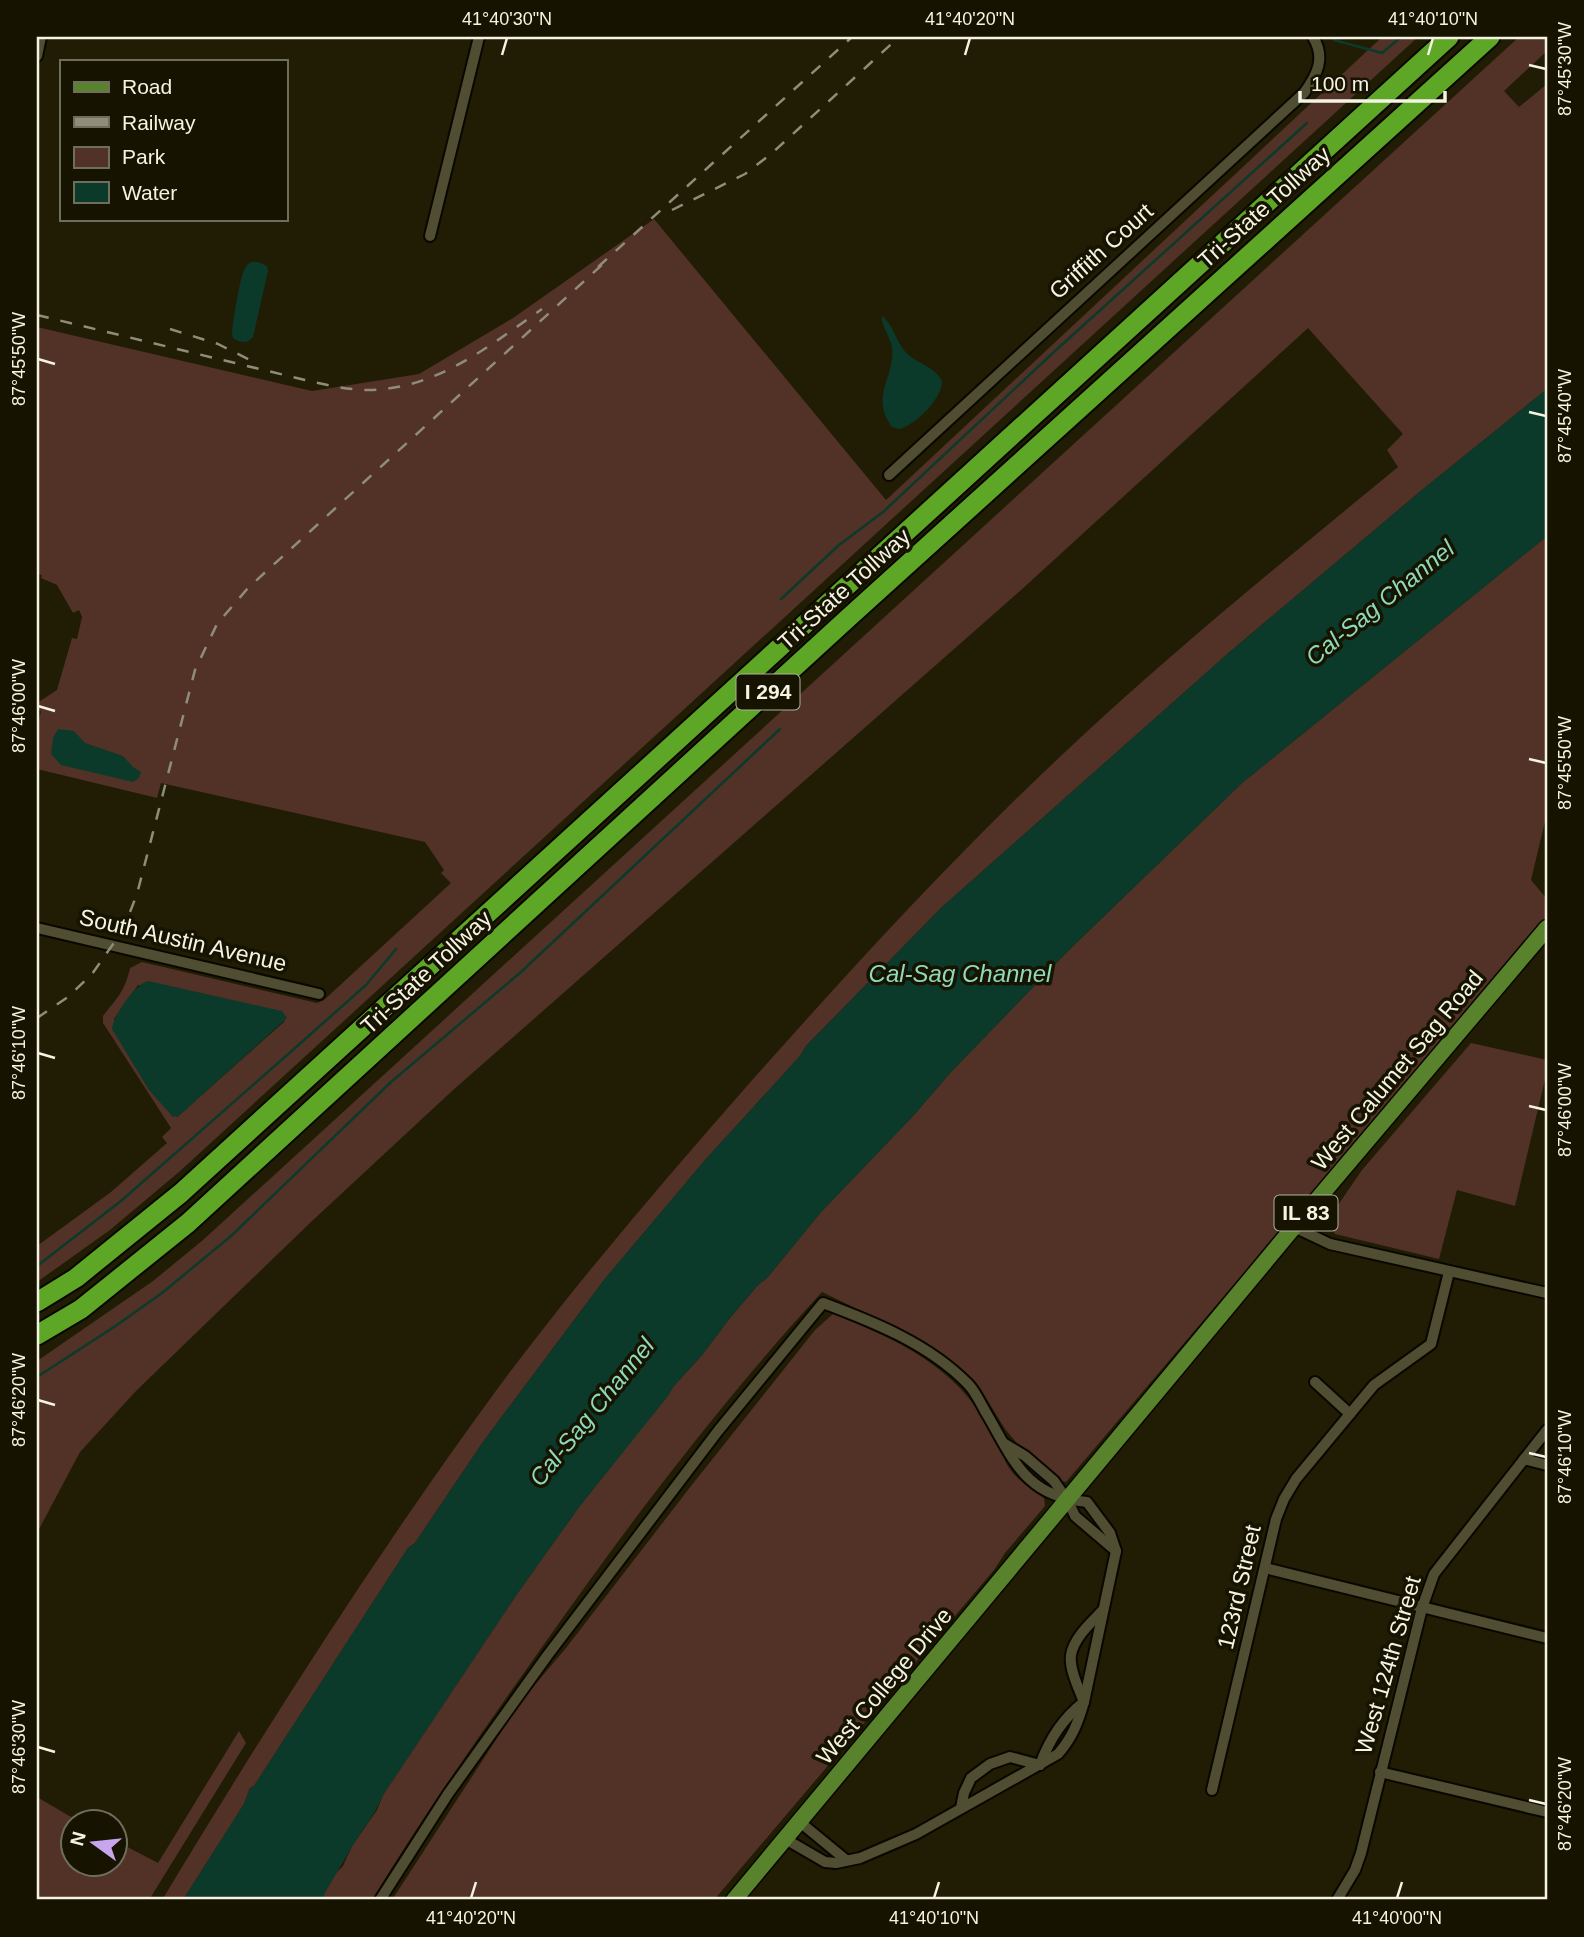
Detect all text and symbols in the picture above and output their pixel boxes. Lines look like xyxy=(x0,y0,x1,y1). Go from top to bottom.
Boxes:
text: 41°40'30"N xyxy=(462,9,552,29)
text: 41°40'20"N xyxy=(925,9,1015,29)
text: 41°40'10"N xyxy=(1388,9,1478,29)
text: 87°45'30"W xyxy=(1555,22,1575,116)
legend xyxy=(60,60,287,220)
scale bar xyxy=(1300,60,1446,104)
text: 100 m xyxy=(1311,72,1369,95)
text: Road xyxy=(122,75,172,98)
text: Railway xyxy=(122,111,196,134)
street label: Tri-State Tollway xyxy=(1193,141,1336,273)
text: Park xyxy=(122,145,166,168)
text: Water xyxy=(122,181,177,204)
street label: Griffith Court xyxy=(1044,197,1158,304)
text: 87°45'50"W xyxy=(9,312,29,406)
text: 87°45'40"W xyxy=(1555,369,1575,463)
street label: Tri-State Tollway xyxy=(773,523,916,655)
water label: Cal-Sag Channel xyxy=(1300,534,1460,671)
text: 87°46'00"W xyxy=(9,659,29,753)
road number: I 294 xyxy=(736,674,800,710)
text: 87°45'50"W xyxy=(1555,716,1575,810)
street label: South Austin Avenue xyxy=(77,904,289,976)
street label: Tri-State Tollway xyxy=(355,905,497,1039)
water label: Cal-Sag Channel xyxy=(869,960,1052,987)
street label: West Calumet Sag Road xyxy=(1306,965,1488,1175)
text: 87°46'10"W xyxy=(9,1006,29,1100)
text: 87°46'00"W xyxy=(1555,1063,1575,1157)
road number: IL 83 xyxy=(1274,1196,1338,1230)
water label: Cal-Sag Channel xyxy=(524,1332,660,1491)
text: 87°46'20"W xyxy=(9,1353,29,1447)
text: 87°46'10"W xyxy=(1555,1410,1575,1504)
street label: 123rd Street xyxy=(1212,1522,1266,1652)
street label: West 124th Street xyxy=(1350,1573,1426,1757)
street label: West College Drive xyxy=(811,1602,957,1770)
text: 87°46'30"W xyxy=(9,1700,29,1794)
text: 87°46'20"W xyxy=(1555,1757,1575,1851)
north arrow xyxy=(60,1808,130,1878)
text: N xyxy=(66,1829,90,1848)
text: 41°40'20"N xyxy=(426,1908,516,1928)
text: 41°40'10"N xyxy=(889,1908,979,1928)
text: 41°40'00"N xyxy=(1352,1908,1442,1928)

